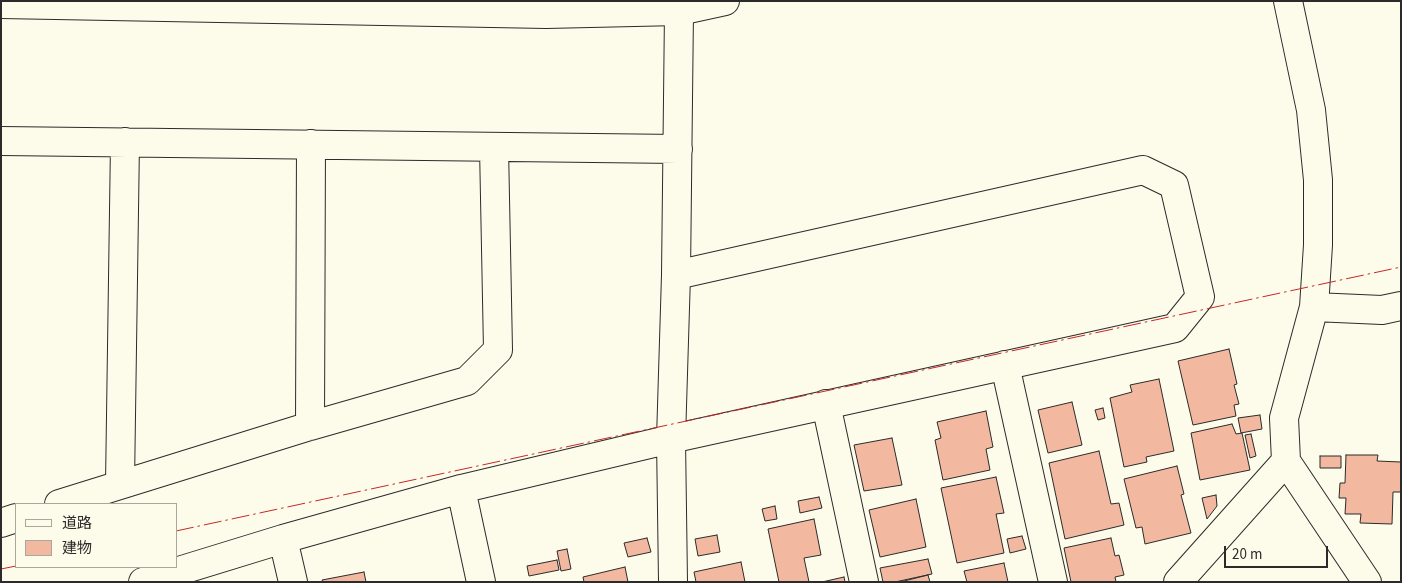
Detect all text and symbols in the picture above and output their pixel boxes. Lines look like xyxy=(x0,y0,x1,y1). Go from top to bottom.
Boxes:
legend xyxy=(15,503,178,568)
text: 道路 xyxy=(62,513,92,534)
scale bar xyxy=(1227,536,1331,568)
text: 建物 xyxy=(62,538,92,559)
text: 20 m xyxy=(1232,544,1262,565)

